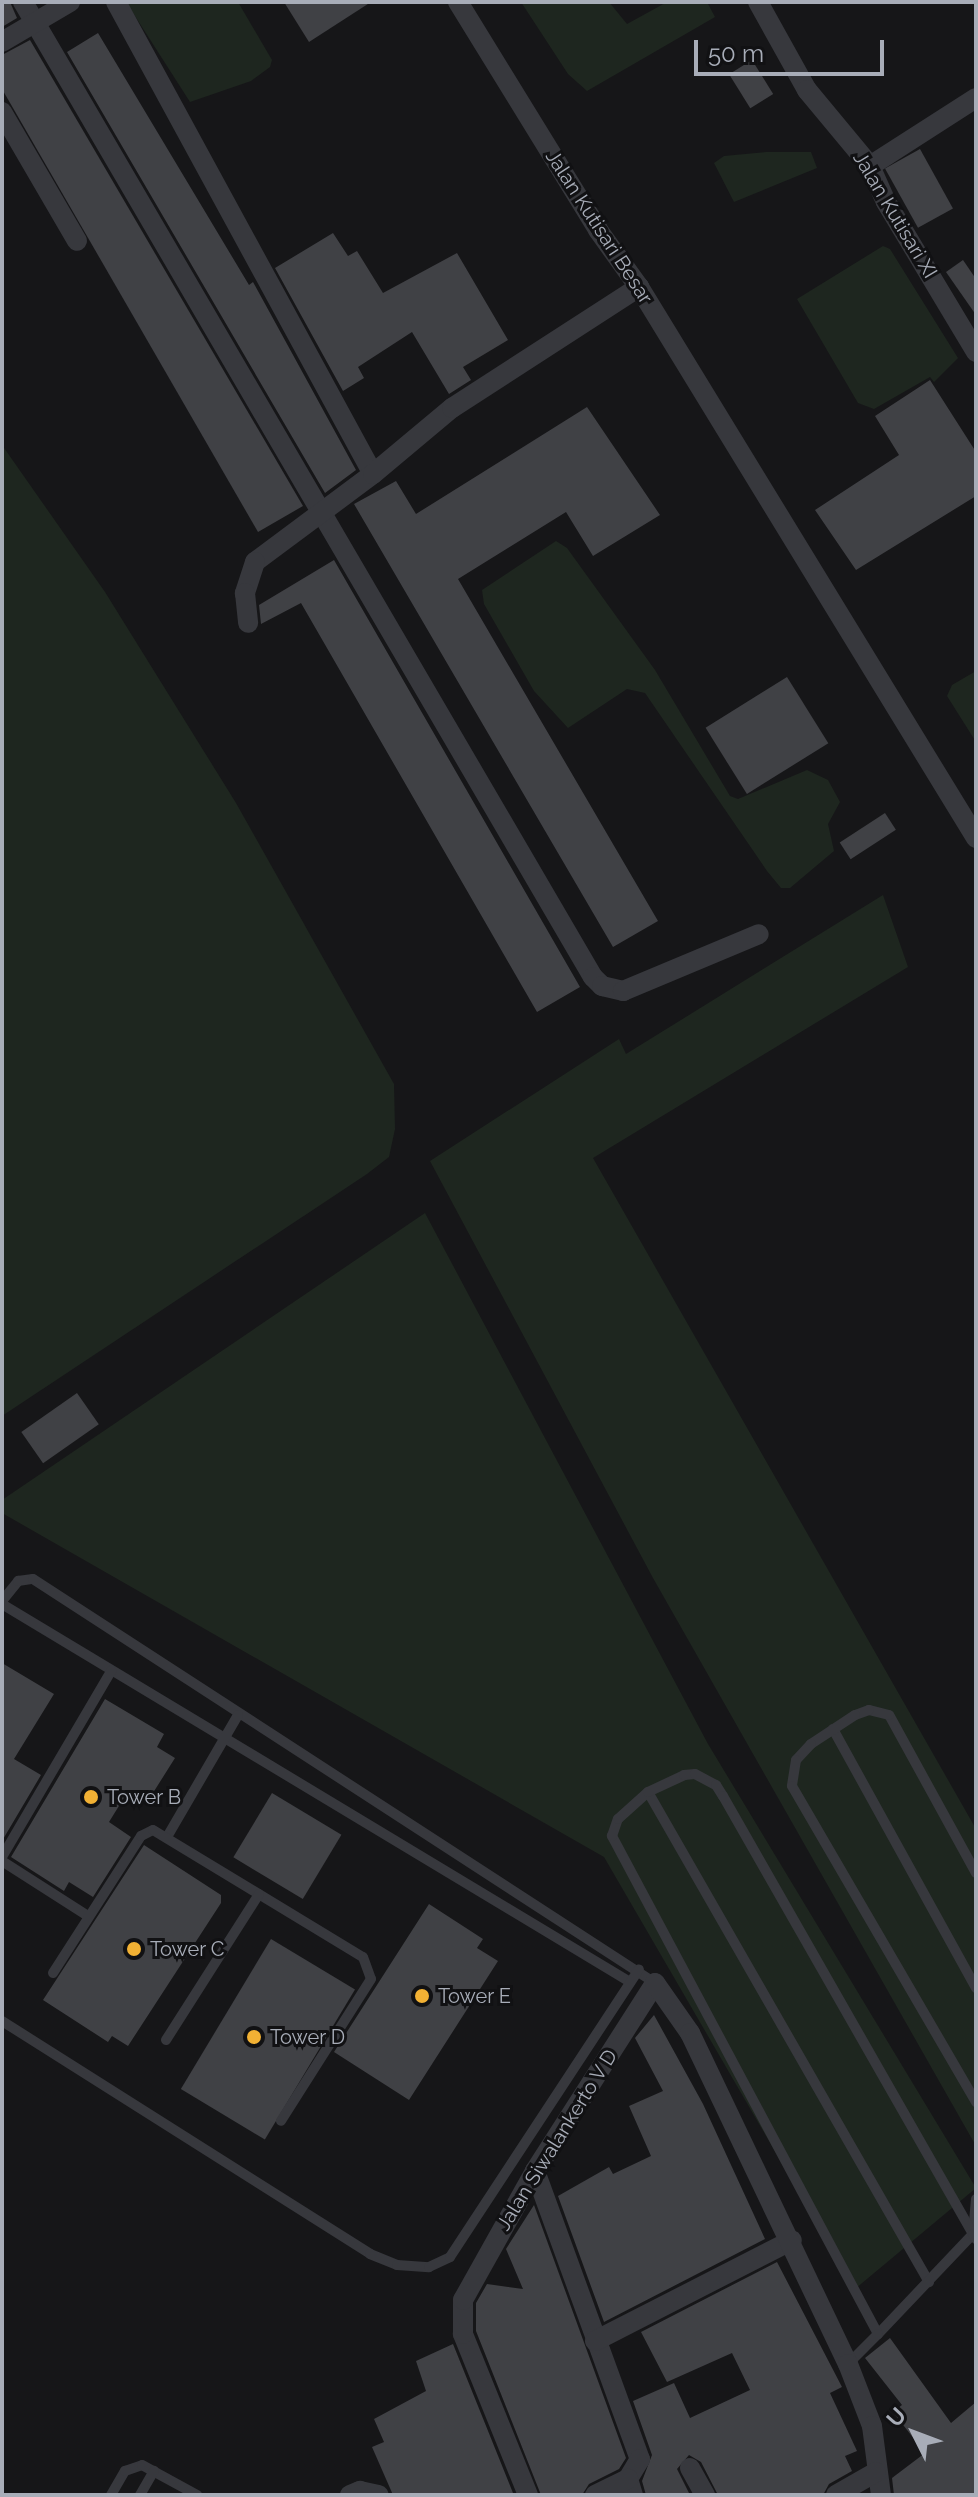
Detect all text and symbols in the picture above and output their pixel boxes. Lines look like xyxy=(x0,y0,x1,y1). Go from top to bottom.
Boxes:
scale bar xyxy=(698,24,888,74)
text: 50 m xyxy=(708,39,764,68)
street label: Jalan Kutisari Besar xyxy=(540,146,658,308)
street label: Jalan Kutisari XI xyxy=(848,147,942,283)
place label: Tower B xyxy=(107,1785,182,1809)
marker: Tower B xyxy=(82,1788,100,1806)
place label: Tower C xyxy=(150,1937,225,1961)
marker: Tower C xyxy=(125,1940,143,1958)
place label: Tower E xyxy=(438,1984,511,2008)
marker: Tower E xyxy=(413,1987,431,2005)
place label: Tower D xyxy=(270,2025,346,2049)
marker: Tower D xyxy=(245,2028,263,2046)
street label: Jalan Siwalankerto V D xyxy=(491,2045,623,2235)
north arrow xyxy=(874,2393,954,2473)
text: U xyxy=(881,2402,911,2432)

